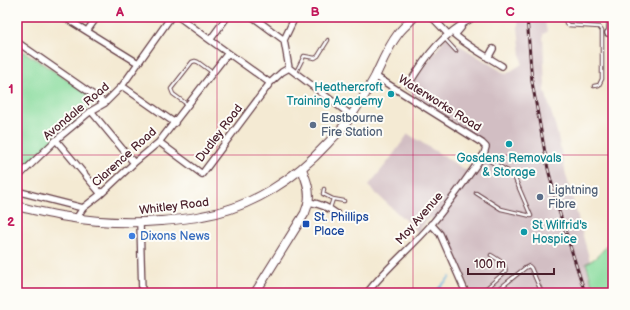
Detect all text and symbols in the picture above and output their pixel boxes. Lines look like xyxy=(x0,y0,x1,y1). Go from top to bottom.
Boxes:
text: A xyxy=(115,4,124,20)
text: B xyxy=(310,4,320,20)
text: C xyxy=(505,4,515,20)
street label: Waterworks Road xyxy=(395,72,484,135)
street label: Avondale Road xyxy=(40,79,113,143)
place label: Heathercroft Training Academy xyxy=(287,80,384,109)
text: 1 xyxy=(8,81,14,97)
marker: Heathercroft Training Academy xyxy=(386,89,396,99)
street label: Dudley Road xyxy=(193,101,246,165)
place label: Eastbourne Fire Station xyxy=(321,111,384,140)
marker: Eastbourne Fire Station xyxy=(308,120,318,130)
street label: Clarence Road xyxy=(89,124,160,190)
marker: Gosdens Removals & Storage xyxy=(504,139,514,149)
place label: Gosdens Removals & Storage xyxy=(456,151,562,180)
place label: Lightning Fibre xyxy=(548,183,598,212)
street label: Moy Avenue xyxy=(392,189,446,248)
marker: Lightning Fibre xyxy=(535,192,545,202)
street label: Whitley Road xyxy=(138,195,210,218)
place label: St. Phillips Place xyxy=(314,210,369,239)
text: 2 xyxy=(7,214,15,230)
place label: St Wilfrid's Hospice xyxy=(532,218,587,247)
marker: St. Phillips Place xyxy=(301,219,311,229)
marker: St Wilfrid's Hospice xyxy=(519,227,529,237)
place label: Dixons News xyxy=(140,229,210,244)
marker: Dixons News xyxy=(127,231,137,241)
scale bar xyxy=(468,250,554,276)
text: 100 m xyxy=(474,257,506,272)

